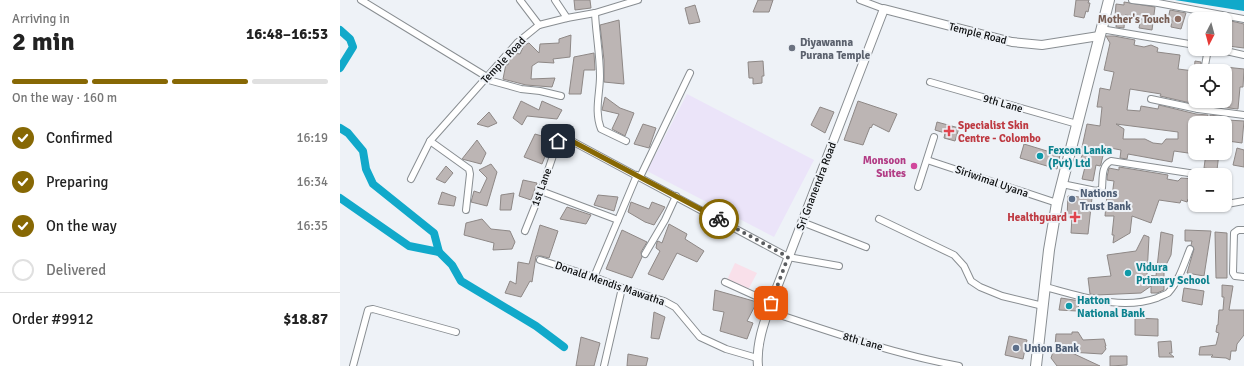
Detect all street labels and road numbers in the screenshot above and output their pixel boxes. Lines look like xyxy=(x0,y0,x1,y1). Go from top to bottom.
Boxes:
street label: Temple Road xyxy=(948,20,1008,47)
street label: Temple Road xyxy=(478,34,528,86)
street label: 9th Lane xyxy=(981,92,1024,115)
street label: Sri Gnanendra Road xyxy=(794,140,839,232)
street label: Siriwimal Uyana xyxy=(953,163,1031,200)
street label: 1st Lane xyxy=(529,166,554,208)
street label: Donald Mendis Mawatha xyxy=(553,259,667,309)
street label: 8th Lane xyxy=(841,330,884,353)

